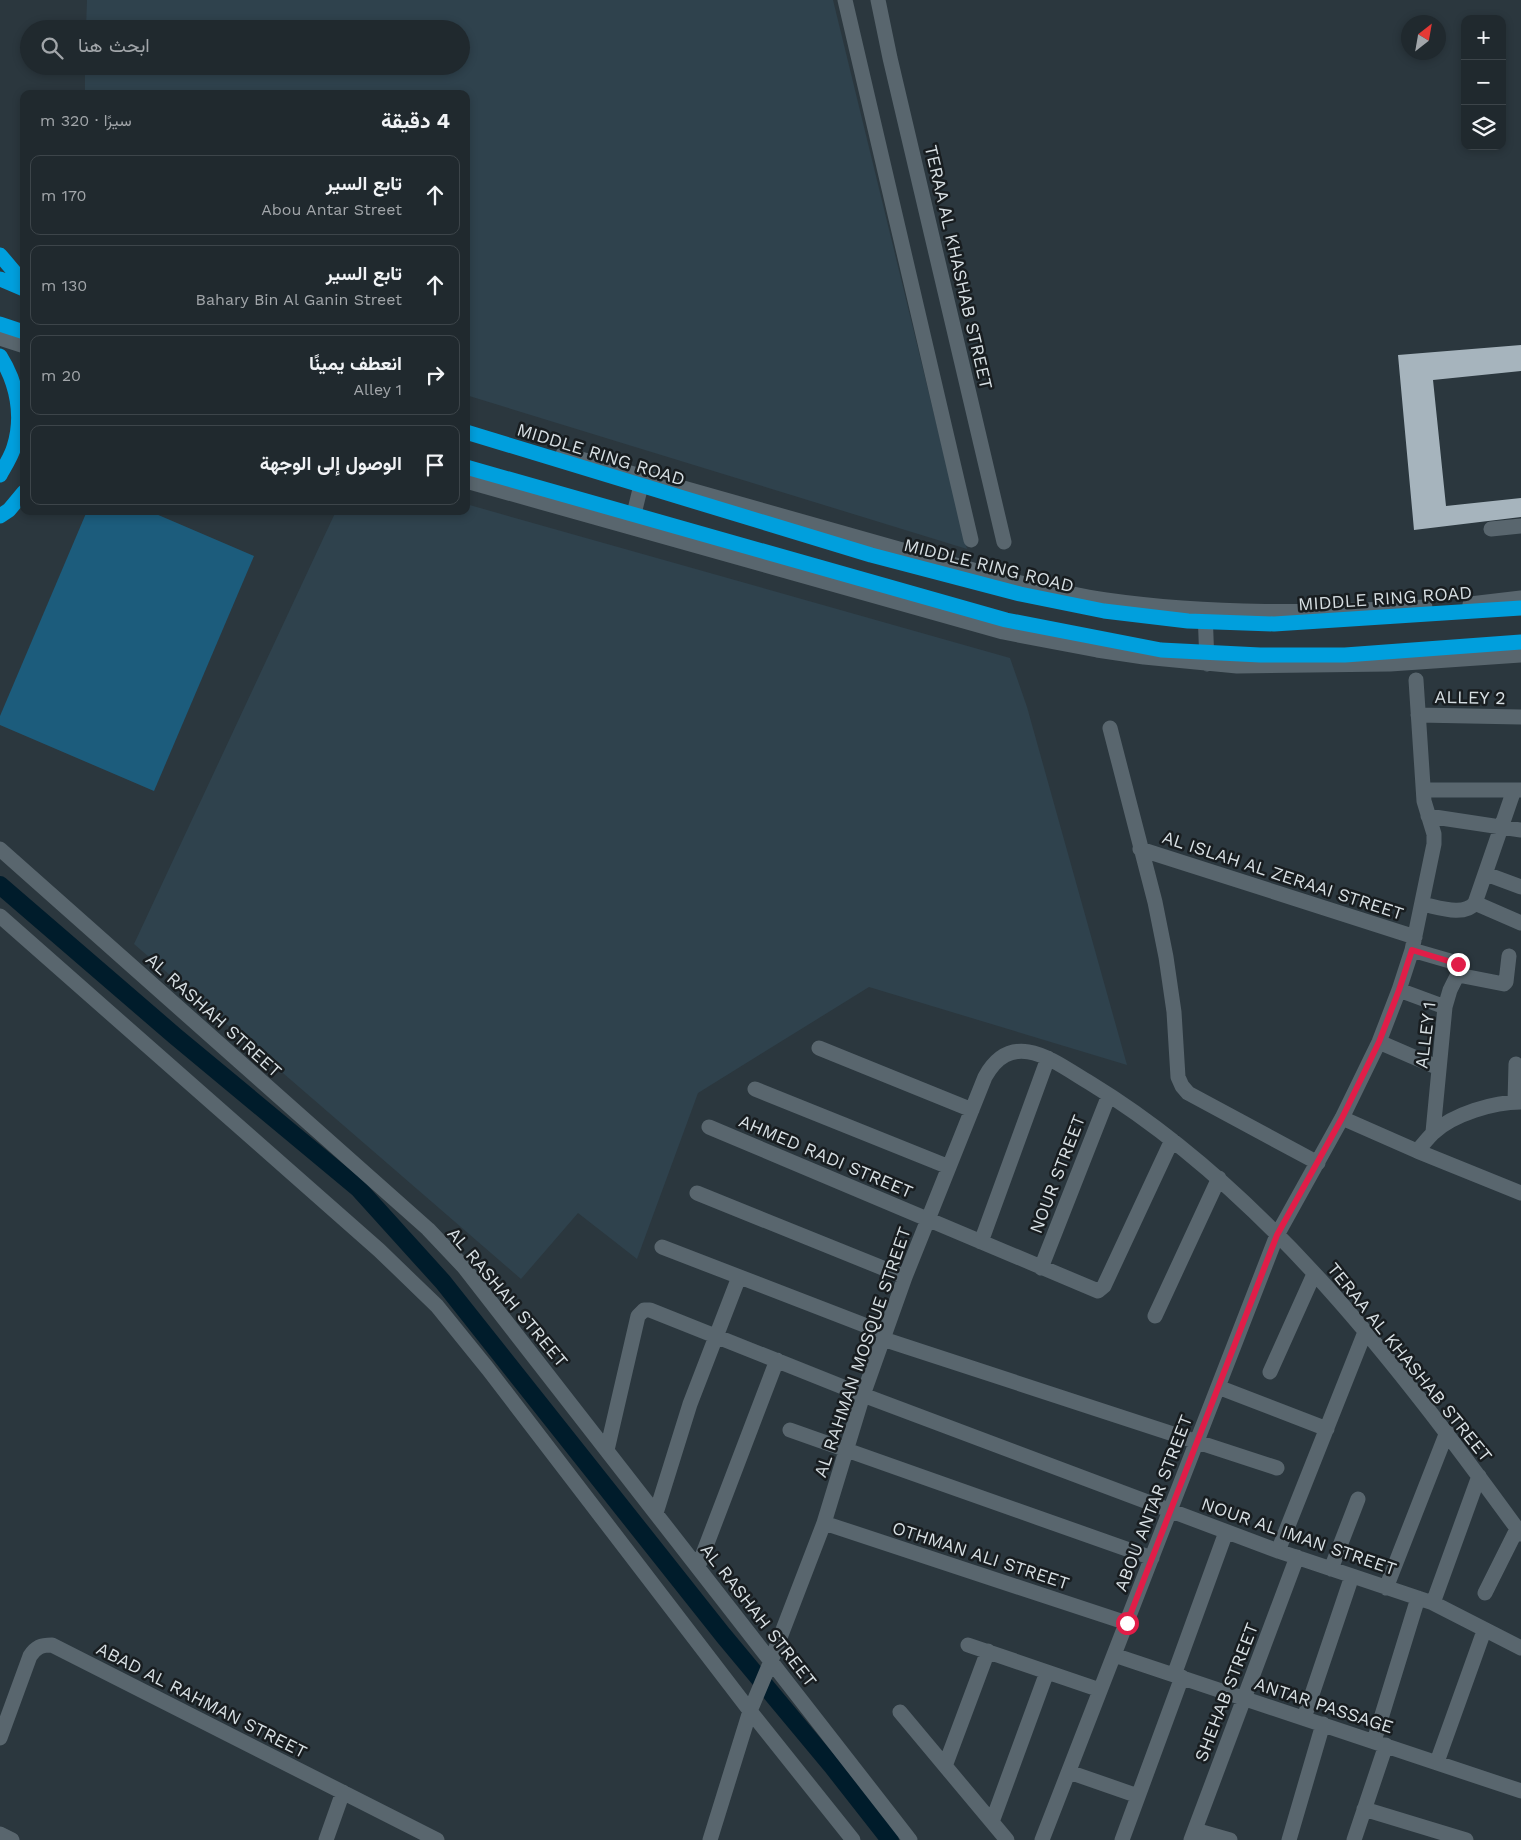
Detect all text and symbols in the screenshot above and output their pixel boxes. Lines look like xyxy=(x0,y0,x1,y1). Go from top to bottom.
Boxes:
north arrow xyxy=(1401,15,1446,60)
map controls xyxy=(1461,15,1506,150)
button: + xyxy=(1461,15,1506,60)
search box xyxy=(20,20,470,75)
icon: search xyxy=(38,34,66,62)
text: ابحث هنا xyxy=(78,34,150,57)
button: − xyxy=(1461,60,1506,105)
button: layers xyxy=(1461,105,1506,150)
text: 4 دقيقة xyxy=(381,108,450,133)
text: سيرًا · 320 m xyxy=(40,111,132,130)
street label: TERAA AL KHASHAB STREET xyxy=(921,143,997,391)
text: تابع السير xyxy=(326,172,402,195)
icon: ahead xyxy=(421,181,449,209)
text: 170 m xyxy=(41,186,87,205)
text: Abou Antar Street xyxy=(261,200,402,219)
text: تابع السير xyxy=(326,262,402,285)
icon: ahead xyxy=(421,271,449,299)
text: 130 m xyxy=(41,276,87,295)
text: Bahary Bin Al Ganin Street xyxy=(196,290,402,309)
text: انعطف يمينًا xyxy=(309,352,402,375)
icon: right xyxy=(421,361,449,389)
text: 20 m xyxy=(41,366,81,385)
text: Alley 1 xyxy=(354,380,402,399)
street label: MIDDLE RING ROAD xyxy=(514,418,688,490)
icon: arrive xyxy=(421,451,449,479)
text: الوصول إلى الوجهة xyxy=(260,452,402,475)
street label: MIDDLE RING ROAD xyxy=(902,534,1076,596)
street label: MIDDLE RING ROAD xyxy=(1297,581,1473,615)
street label: ALLEY 2 xyxy=(1434,686,1506,708)
street label: AL ISLAH AL ZERAAI STREET xyxy=(1160,826,1406,924)
street label: AL RASHAH STREET xyxy=(142,948,286,1082)
route end xyxy=(1447,953,1470,976)
street label: ALLEY 1 xyxy=(1410,1000,1440,1070)
street label: AHMED RADI STREET xyxy=(736,1110,916,1202)
street label: NOUR STREET xyxy=(1025,1112,1089,1236)
street label: AL RASHAH STREET xyxy=(443,1223,573,1371)
street label: AL RAHMAN MOSQUE STREET xyxy=(809,1224,915,1480)
street label: TERAA AL KHASHAB STREET xyxy=(1323,1258,1497,1466)
street label: ABOU ANTAR STREET xyxy=(1110,1412,1196,1594)
street label: NOUR AL IMAN STREET xyxy=(1199,1493,1399,1579)
street label: OTHMAN ALI STREET xyxy=(890,1516,1072,1594)
street label: AL RASHAH STREET xyxy=(697,1539,821,1691)
route start xyxy=(1116,1612,1139,1635)
street label: SHEHAB STREET xyxy=(1190,1620,1262,1764)
street label: ABAD AL RAHMAN STREET xyxy=(93,1638,311,1762)
street label: ANTAR PASSAGE xyxy=(1252,1673,1396,1737)

